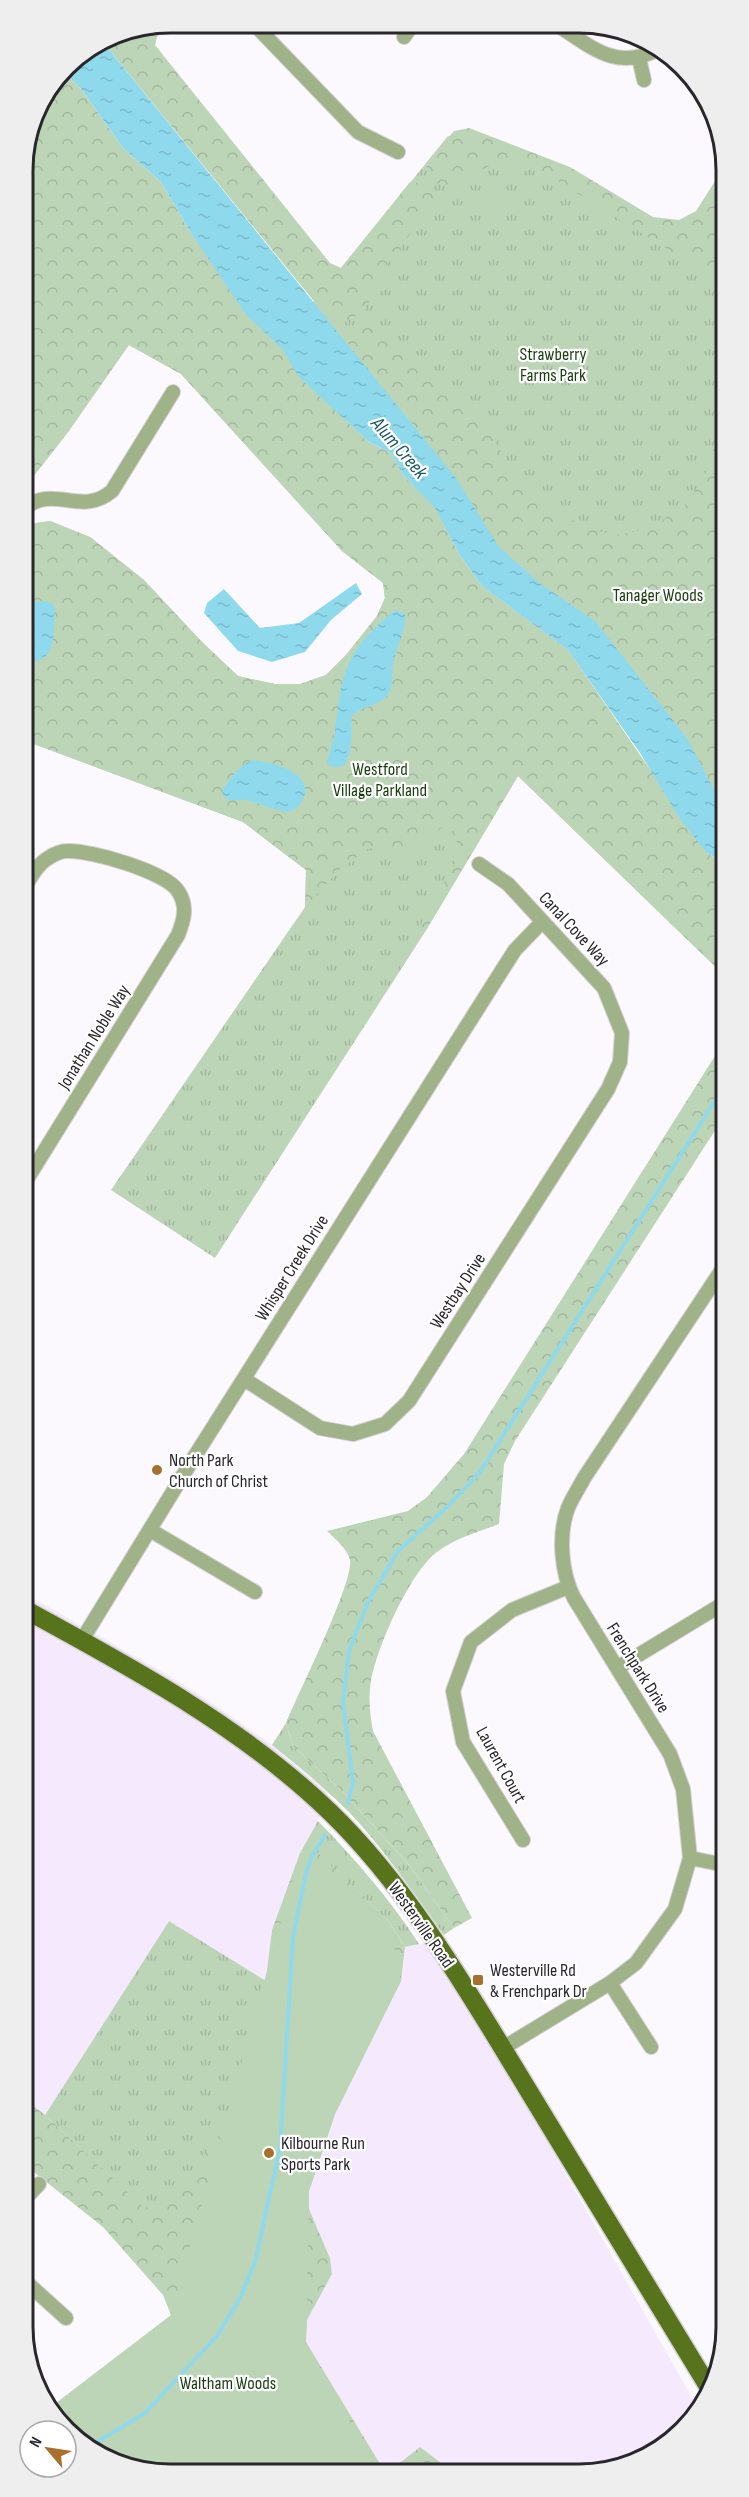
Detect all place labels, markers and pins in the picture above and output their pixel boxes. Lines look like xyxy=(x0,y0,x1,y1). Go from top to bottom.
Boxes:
place label: North Park Church of Christ xyxy=(169,1450,268,1492)
marker: North Park Church of Christ xyxy=(150,1463,164,1477)
place label: Westerville Rd & Frenchpark Dr xyxy=(490,1960,587,2002)
marker: Westerville Rd & Frenchpark Dr xyxy=(471,1973,485,1987)
place label: Kilbourne Run Sports Park xyxy=(281,2133,365,2175)
marker: Kilbourne Run Sports Park xyxy=(262,2146,276,2160)

